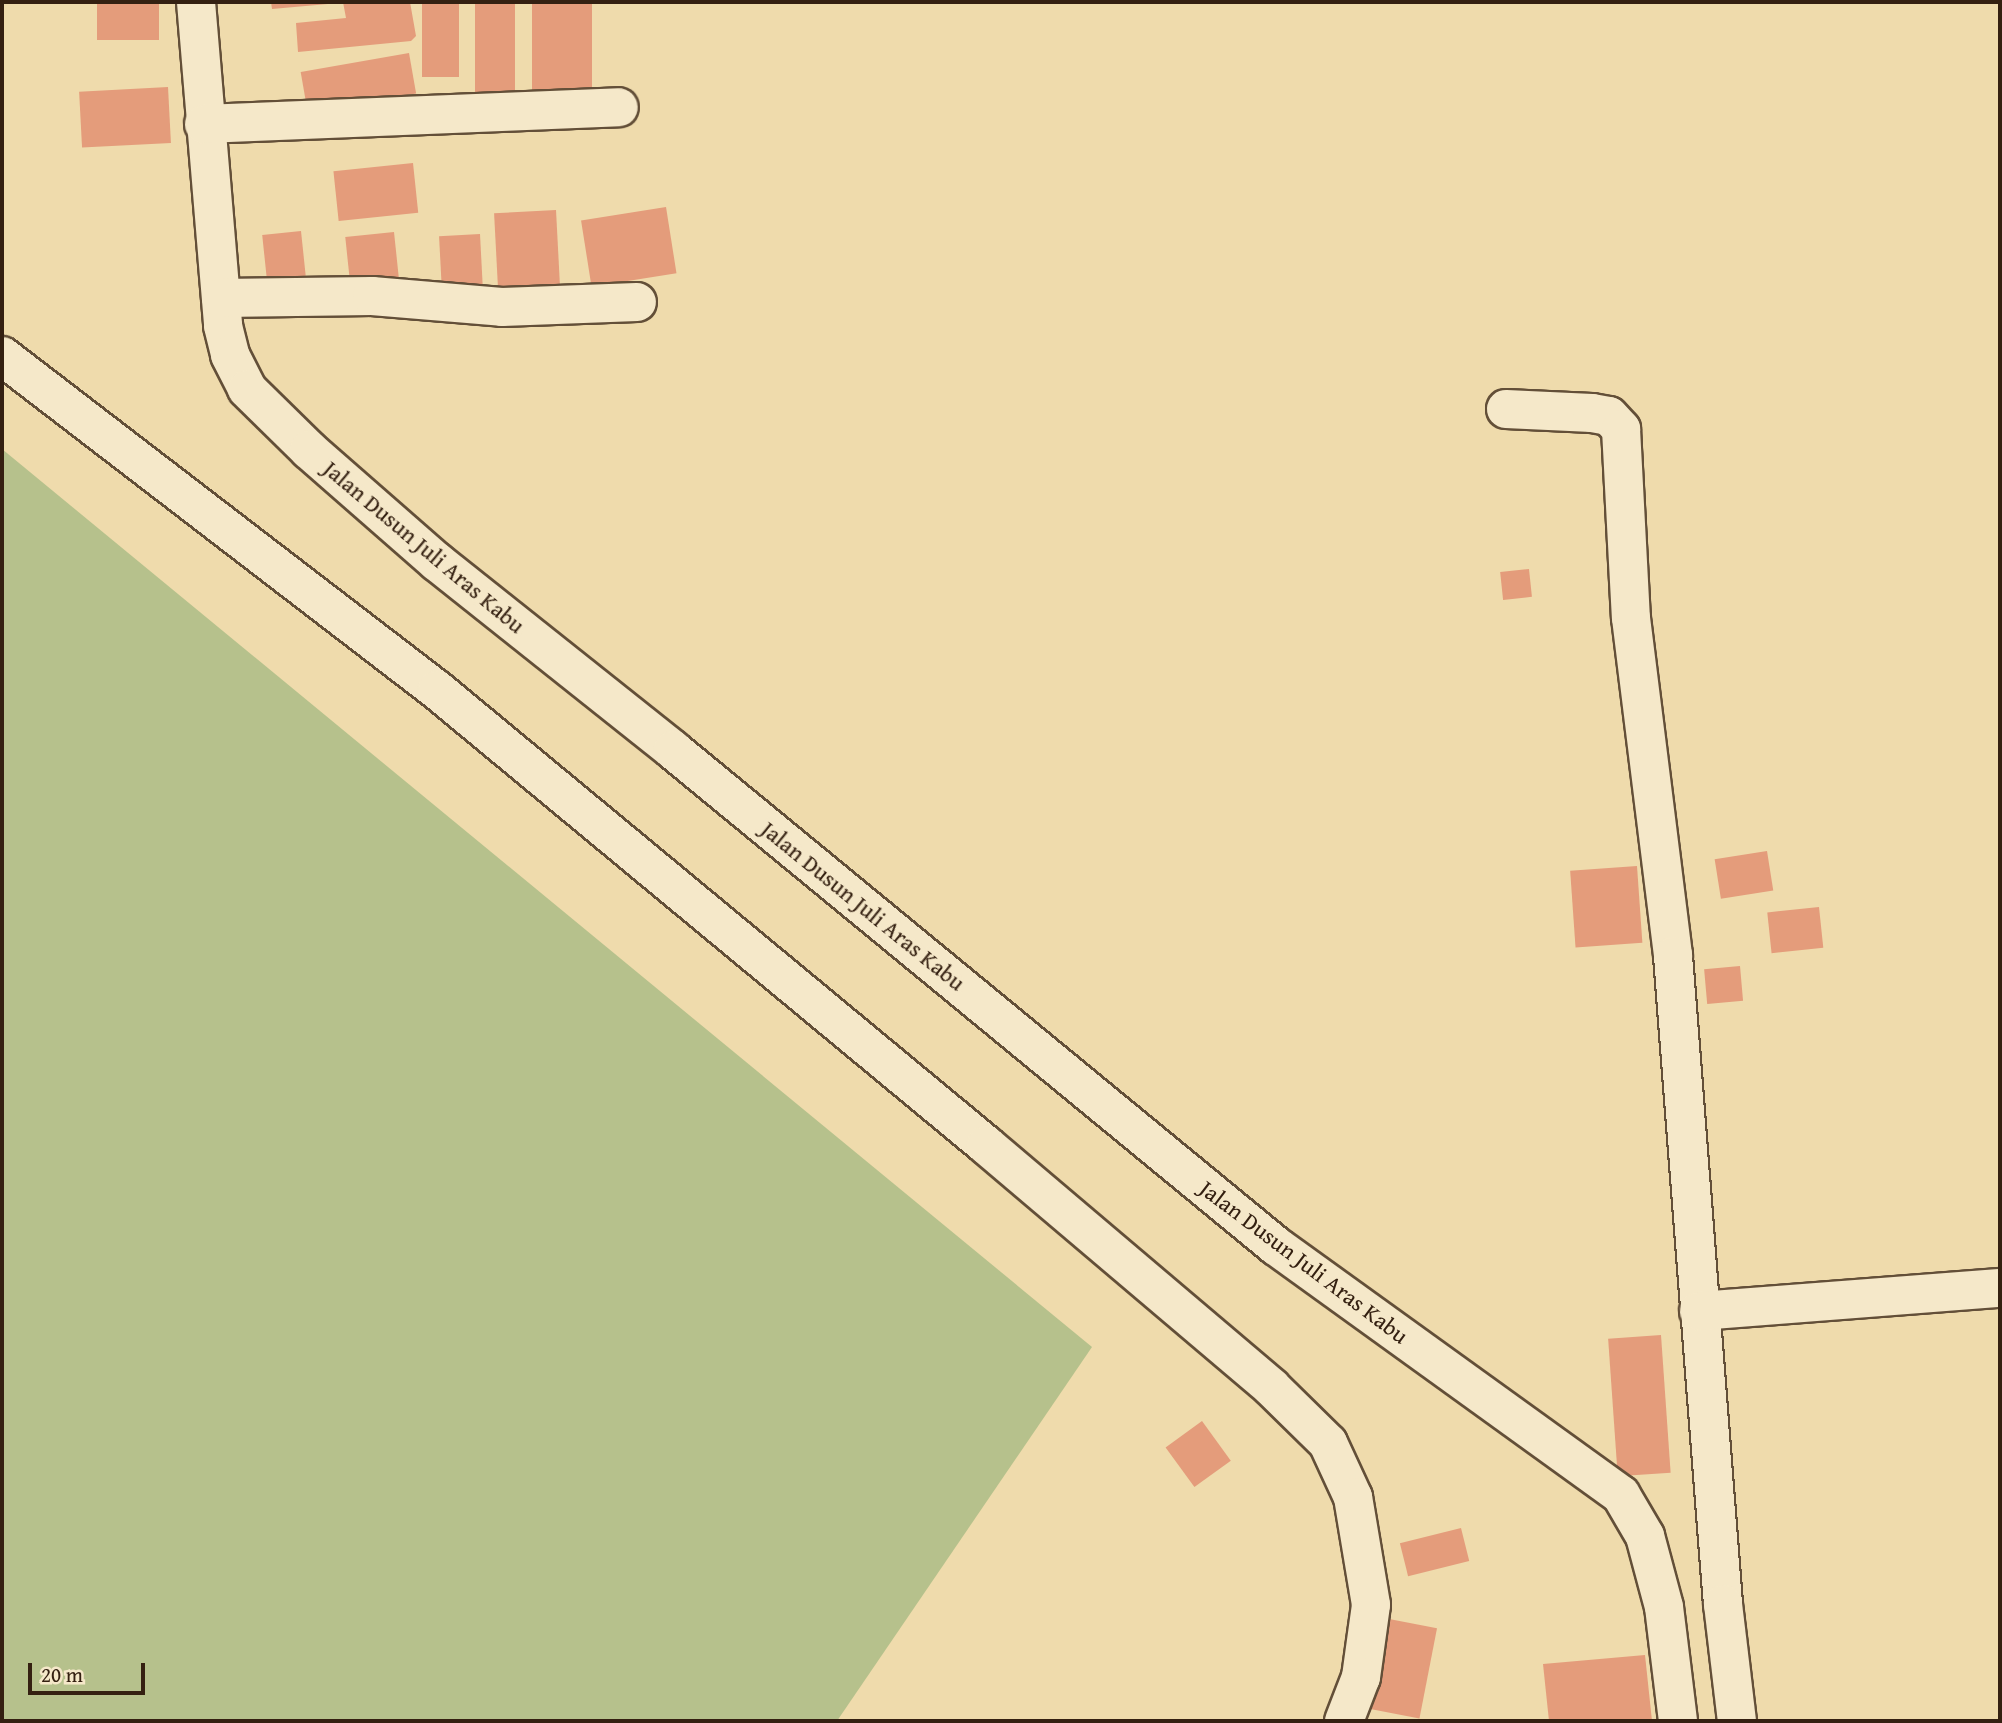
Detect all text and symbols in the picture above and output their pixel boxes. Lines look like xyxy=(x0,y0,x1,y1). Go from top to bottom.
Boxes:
street label: Jalan Dusun Juli Aras Kabu xyxy=(318,455,530,639)
street label: Jalan Dusun Juli Aras Kabu xyxy=(756,815,970,997)
street label: Jalan Dusun Juli Aras Kabu xyxy=(1194,1175,1414,1349)
scale bar xyxy=(32,1650,149,1694)
text: 20 m xyxy=(41,1659,83,1690)

